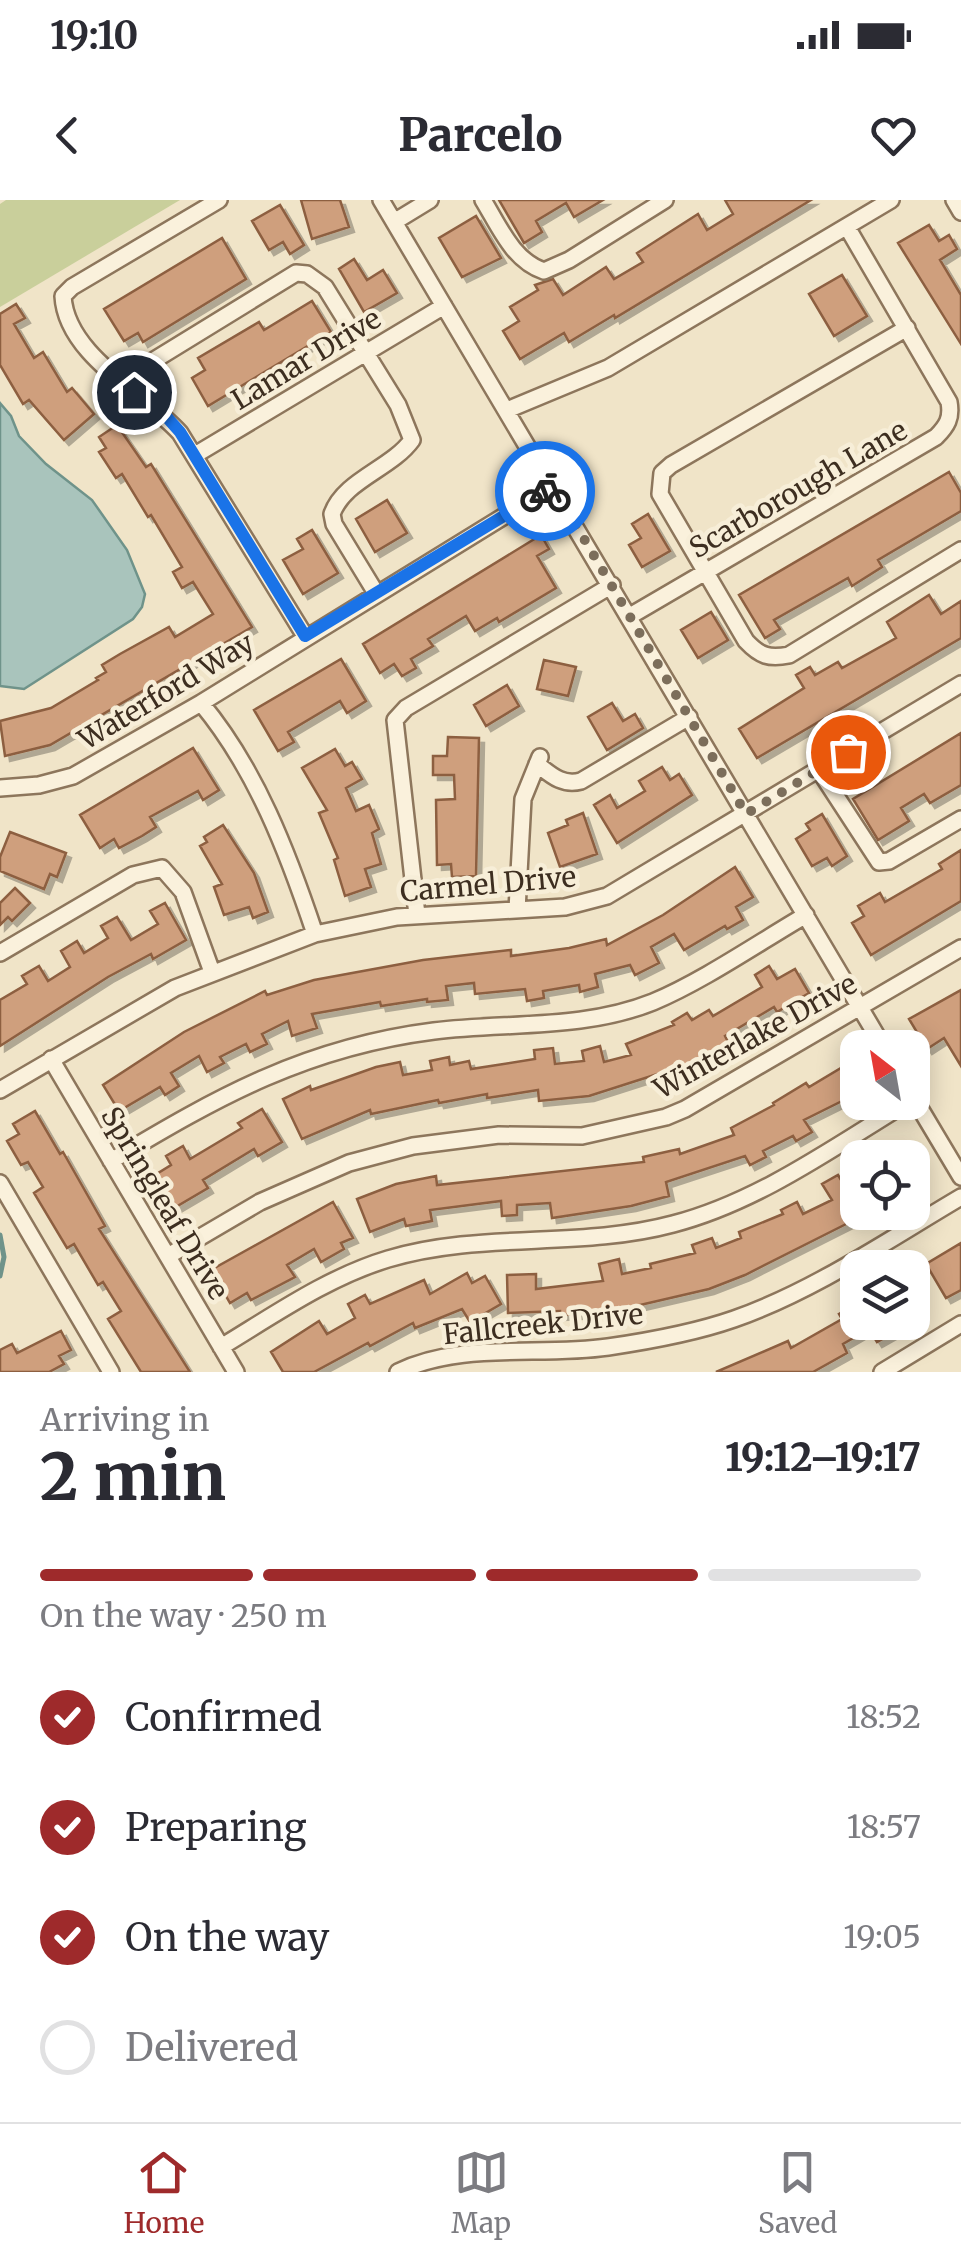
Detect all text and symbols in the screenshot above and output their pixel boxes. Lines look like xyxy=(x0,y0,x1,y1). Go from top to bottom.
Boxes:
text: 19:10 xyxy=(50,12,138,59)
text: Parcelo xyxy=(398,107,563,163)
icon: back xyxy=(40,108,95,163)
icon: heart xyxy=(866,108,921,163)
street label: Lamar Drive xyxy=(225,300,387,418)
pin xyxy=(92,350,177,435)
icon: home xyxy=(107,365,162,420)
street label: Scarborough Lane xyxy=(683,412,913,566)
courier xyxy=(495,441,595,541)
icon: bike xyxy=(518,464,573,519)
street label: Waterford Way xyxy=(71,624,261,758)
pin xyxy=(806,710,891,795)
icon: bag xyxy=(821,725,876,780)
street label: Carmel Drive xyxy=(399,858,577,910)
street label: Winterlake Drive xyxy=(646,965,863,1107)
north arrow xyxy=(840,1030,930,1120)
map controls xyxy=(840,1030,930,1340)
street label: Springleaf Drive xyxy=(93,1100,237,1306)
button: locate xyxy=(840,1140,930,1230)
button: layers xyxy=(840,1250,930,1340)
street label: Fallcreek Drive xyxy=(441,1296,645,1352)
text: Arriving in xyxy=(40,1400,209,1440)
text: 19:12–19:17 xyxy=(725,1434,921,1481)
text: 2 min xyxy=(40,1436,226,1518)
text: On the way · 250 m xyxy=(40,1596,327,1636)
icon: check xyxy=(40,1690,95,1745)
text: Confirmed xyxy=(125,1694,322,1741)
text: 18:52 xyxy=(846,1697,921,1737)
icon: check xyxy=(40,1800,95,1855)
text: Preparing xyxy=(125,1804,307,1851)
text: 18:57 xyxy=(847,1807,921,1847)
icon: check xyxy=(40,1910,95,1965)
text: On the way xyxy=(125,1914,329,1961)
text: 19:05 xyxy=(843,1917,921,1957)
text: Delivered xyxy=(125,2024,298,2071)
tab: Home xyxy=(124,2145,204,2241)
tab: Map xyxy=(451,2145,511,2241)
tab: Saved xyxy=(758,2145,837,2241)

